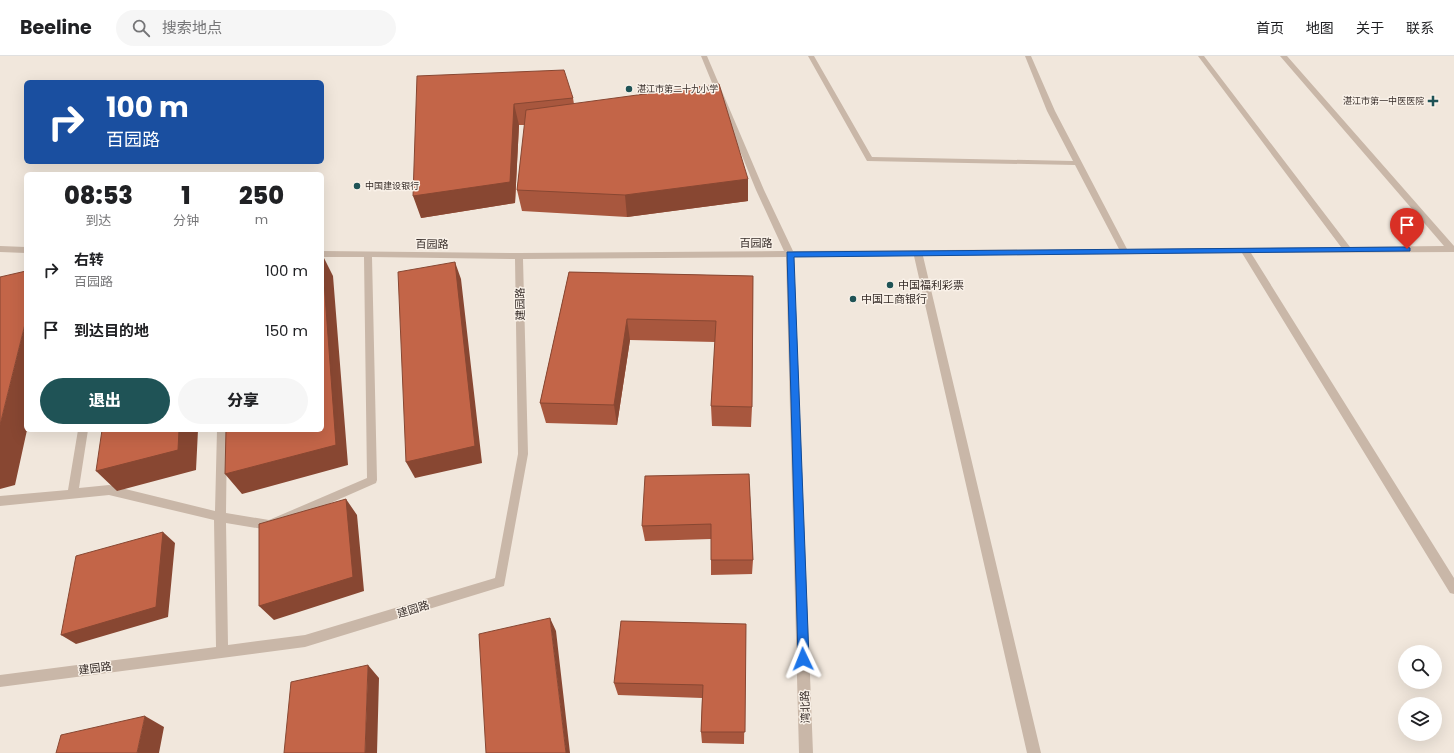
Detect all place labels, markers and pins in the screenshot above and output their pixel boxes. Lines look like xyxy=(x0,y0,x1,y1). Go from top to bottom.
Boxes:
place label: 湛江市第二十九小学 xyxy=(637,83,718,95)
marker: 湛江市第二十九小学 xyxy=(624,84,634,94)
place label: 湛江市第一中医医院 xyxy=(1343,95,1424,107)
marker: 湛江市第一中医医院 xyxy=(1427,95,1439,107)
place label: 中国建设银行 xyxy=(365,180,419,192)
marker: 中国建设银行 xyxy=(352,181,362,191)
pin xyxy=(1390,208,1424,249)
place label: 中国福利彩票 xyxy=(898,277,964,293)
marker: 中国福利彩票 xyxy=(885,280,895,290)
place label: 中国工商银行 xyxy=(861,291,927,307)
marker: 中国工商银行 xyxy=(848,294,858,304)

